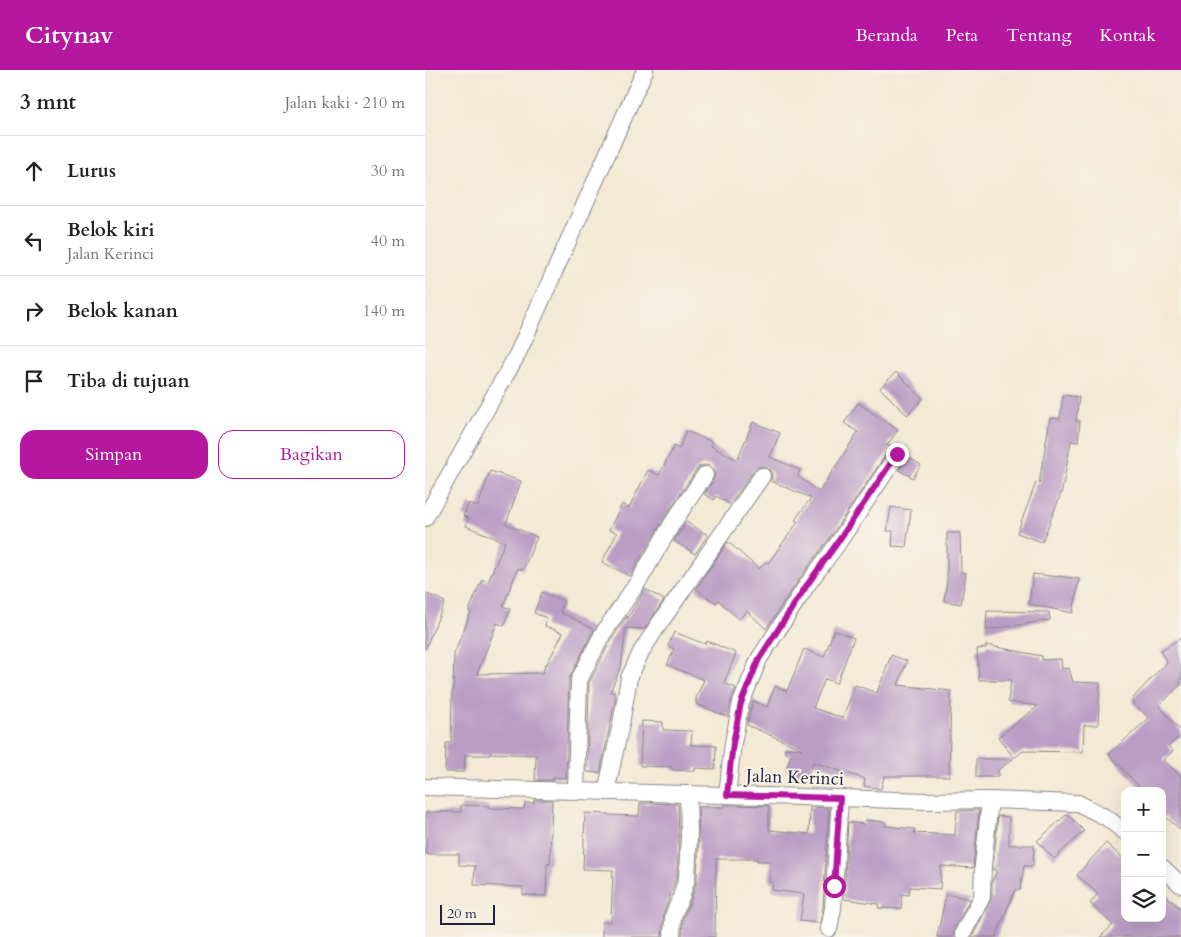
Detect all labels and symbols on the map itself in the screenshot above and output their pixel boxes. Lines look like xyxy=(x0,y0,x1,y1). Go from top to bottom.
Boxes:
route end xyxy=(886,443,909,466)
street label: Jalan Kerinci xyxy=(743,763,844,792)
route start xyxy=(823,875,846,898)
scale bar xyxy=(440,902,495,925)

